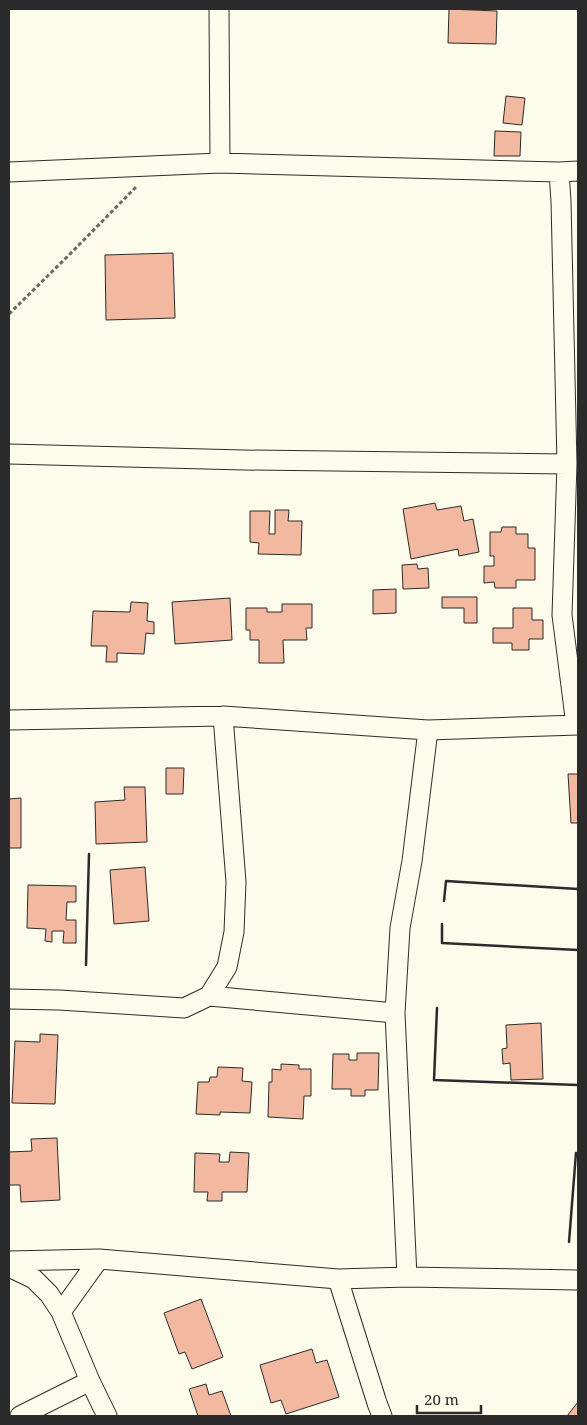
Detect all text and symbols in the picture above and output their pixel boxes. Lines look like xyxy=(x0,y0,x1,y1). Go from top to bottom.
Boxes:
scale bar xyxy=(417,1382,481,1414)
text: 20 m xyxy=(424,1389,459,1409)

